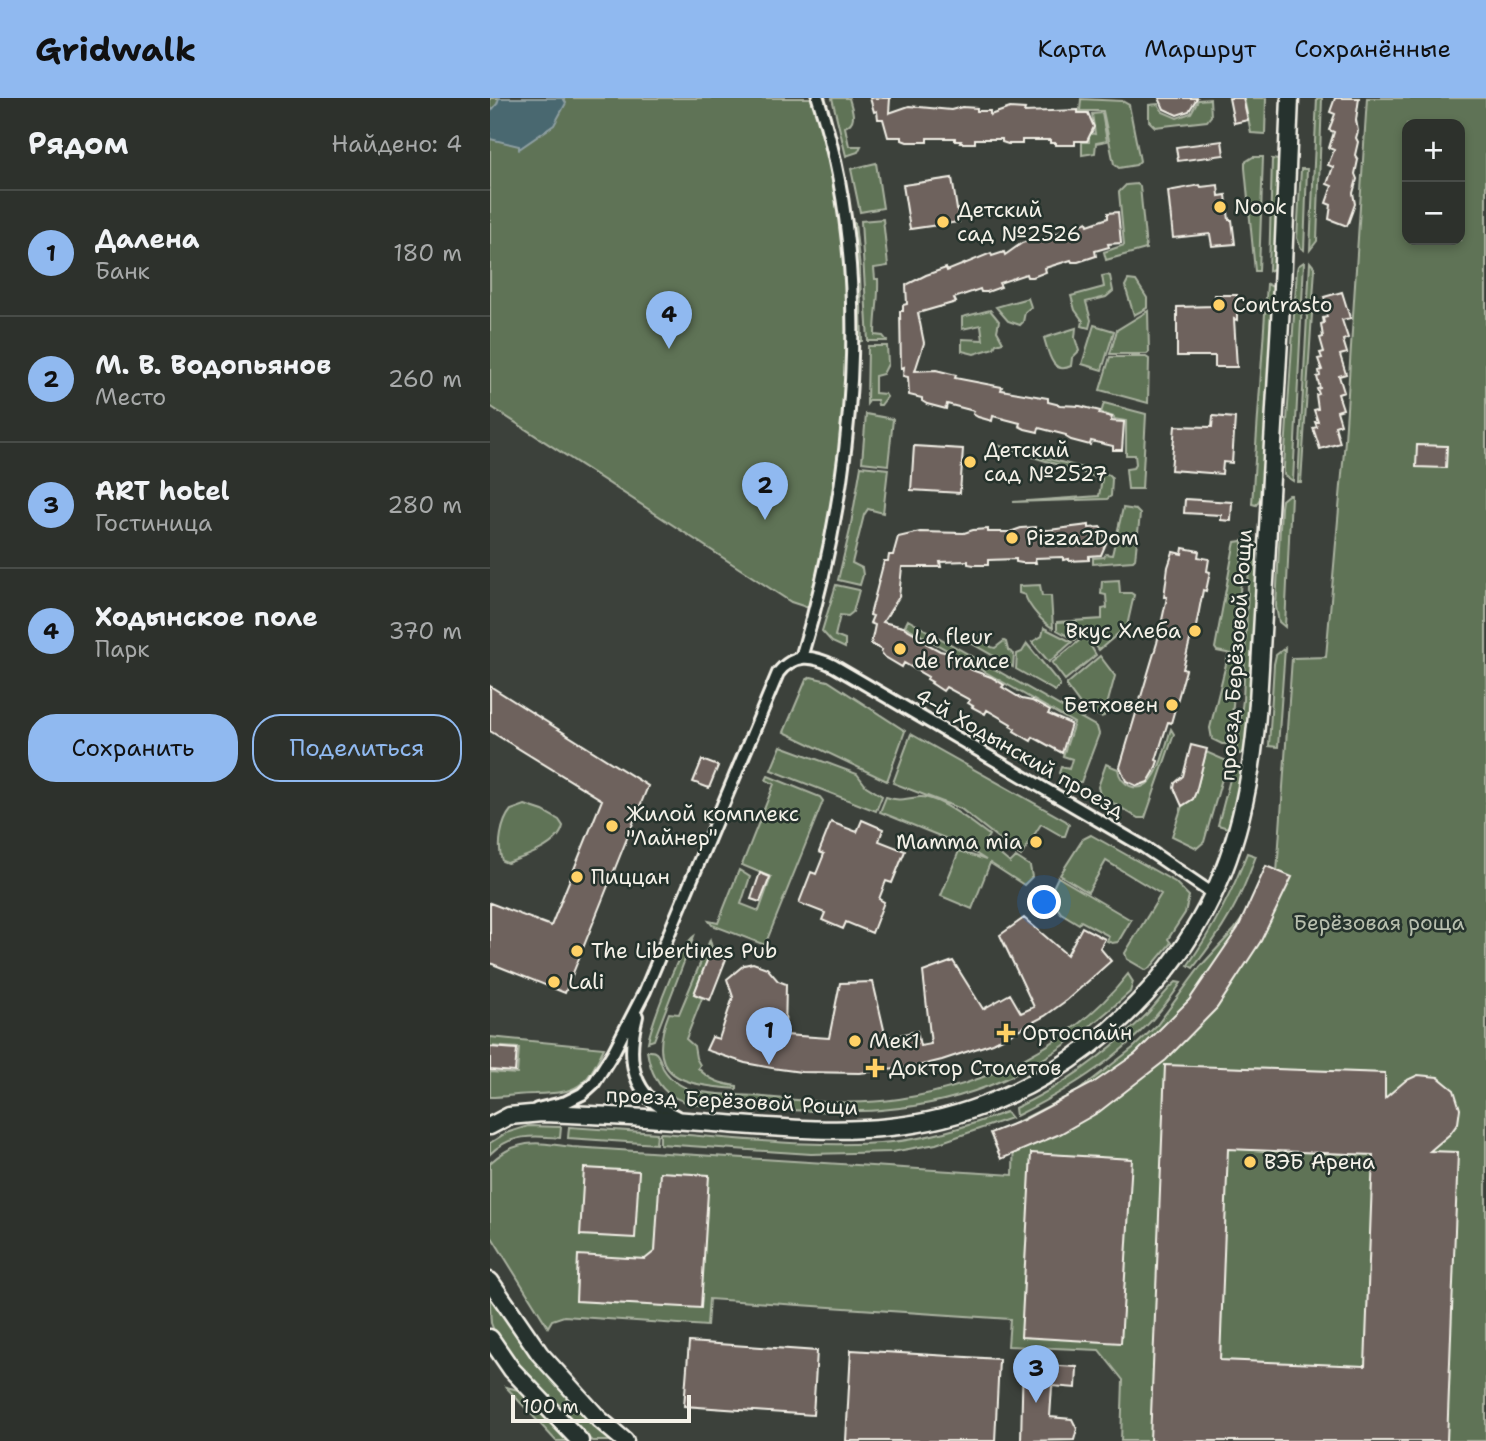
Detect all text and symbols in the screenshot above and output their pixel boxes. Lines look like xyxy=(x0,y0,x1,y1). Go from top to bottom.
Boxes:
text: Gridwalk xyxy=(35,27,196,72)
text: Карта xyxy=(1038,33,1106,65)
text: Маршрут xyxy=(1144,33,1256,65)
text: Сохранённые xyxy=(1294,33,1451,65)
map controls xyxy=(1402,119,1465,245)
button: + xyxy=(1402,119,1465,182)
text: Рядом xyxy=(28,123,128,164)
text: Найдено: 4 xyxy=(332,129,462,159)
button: − xyxy=(1402,182,1465,245)
place label: Nook xyxy=(1234,193,1287,221)
place label: Детский сад №2526 xyxy=(957,196,1081,248)
marker: Nook xyxy=(1212,199,1228,215)
marker: Детский сад №2526 xyxy=(935,214,951,230)
text: Далена xyxy=(95,221,200,256)
text: 1 xyxy=(46,238,56,268)
text: 180 m xyxy=(393,238,462,268)
text: Банк xyxy=(95,256,150,286)
pin: 4 xyxy=(646,291,692,349)
place label: Contrasto xyxy=(1233,291,1332,319)
marker: Contrasto xyxy=(1211,297,1227,313)
text: М. В. Водопьянов xyxy=(95,347,331,382)
text: 2 xyxy=(43,364,59,394)
text: 260 m xyxy=(388,364,462,394)
text: Место xyxy=(95,382,166,412)
place label: Детский сад №2527 xyxy=(984,436,1108,488)
marker: Детский сад №2527 xyxy=(962,454,978,470)
pin: 2 xyxy=(742,462,788,520)
text: ART hotel xyxy=(95,473,230,508)
text: 3 xyxy=(43,490,59,520)
text: 280 m xyxy=(387,490,462,520)
text: Гостиница xyxy=(95,508,212,538)
place label: Pizza2Dom xyxy=(1026,524,1139,552)
street label: проезд Берёзовой Рощи xyxy=(1213,528,1259,782)
marker: Pizza2Dom xyxy=(1004,530,1020,546)
text: Ходынское поле xyxy=(95,599,318,634)
text: 4 xyxy=(43,616,59,646)
text: 370 m xyxy=(389,616,462,646)
place label: Вкус Хлеба xyxy=(1065,617,1181,645)
place label: La fleur de france xyxy=(914,623,1010,675)
marker: Вкус Хлеба xyxy=(1187,623,1203,639)
text: Парк xyxy=(95,634,150,664)
marker: La fleur de france xyxy=(892,641,908,657)
street label: 4-й Ходынский проезд xyxy=(910,682,1130,824)
place label: Бетховен xyxy=(1063,691,1158,719)
marker: Бетховен xyxy=(1164,697,1180,713)
button: Сохранить xyxy=(28,714,238,782)
button: Поделиться xyxy=(252,714,462,782)
place label: Жилой комплекс "Лайнер" xyxy=(626,800,799,852)
marker: Жилой комплекс "Лайнер" xyxy=(604,818,620,834)
place label: Mamma mia xyxy=(896,828,1022,856)
marker: Mamma mia xyxy=(1028,834,1044,850)
place label: Пиццан xyxy=(591,863,670,891)
marker: Пиццан xyxy=(569,869,585,885)
your location xyxy=(1027,885,1061,919)
park label: Берёзовая роща xyxy=(1293,909,1465,937)
place label: The Libertines Pub xyxy=(591,937,777,965)
marker: The Libertines Pub xyxy=(569,943,585,959)
place label: Lali xyxy=(568,968,604,996)
marker: Lali xyxy=(546,974,562,990)
pin: 1 xyxy=(746,1007,792,1065)
place label: Ортоспайн xyxy=(1022,1019,1132,1047)
marker: Ортоспайн xyxy=(996,1023,1016,1043)
place label: Мек1 xyxy=(869,1027,920,1055)
marker: Мек1 xyxy=(847,1033,863,1049)
place label: Доктор Столетов xyxy=(889,1054,1061,1082)
marker: Доктор Столетов xyxy=(867,1060,883,1076)
street label: проезд Берёзовой Рощи xyxy=(605,1080,859,1122)
place label: ВЭБ Арена xyxy=(1264,1148,1375,1176)
marker: ВЭБ Арена xyxy=(1242,1154,1258,1170)
pin: 3 xyxy=(1013,1345,1059,1403)
scale bar xyxy=(511,1392,691,1424)
text: 100 m xyxy=(522,1394,579,1419)

